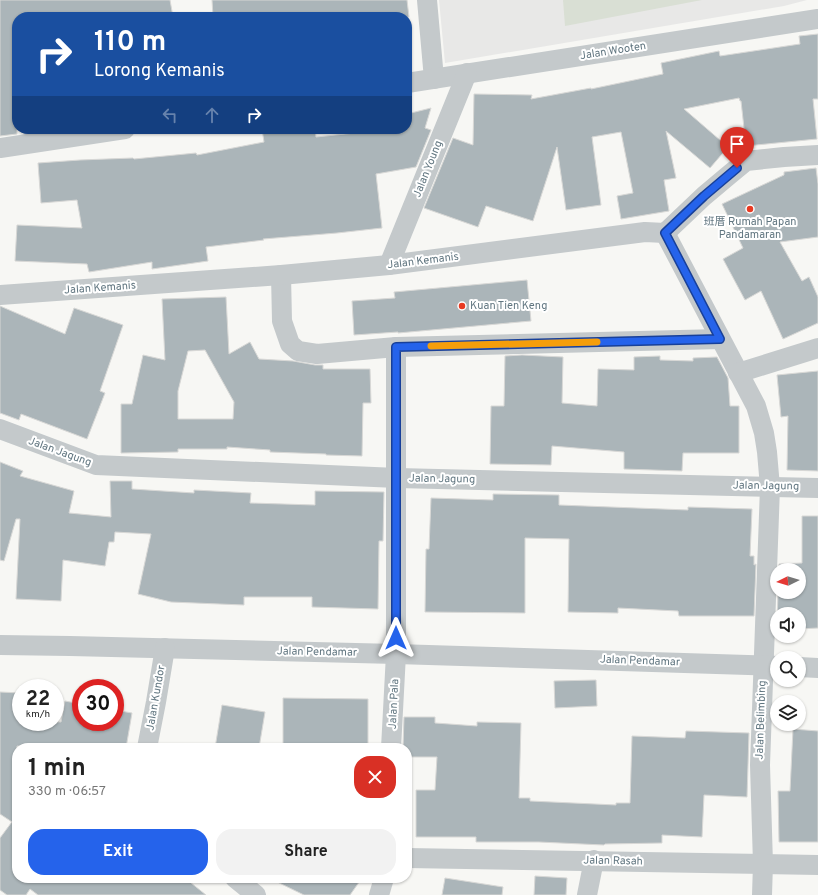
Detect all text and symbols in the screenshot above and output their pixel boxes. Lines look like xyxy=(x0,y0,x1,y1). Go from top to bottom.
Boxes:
text: 110 m xyxy=(94,25,166,61)
icon: right xyxy=(28,28,80,80)
street label: Jalan Wooten xyxy=(579,39,647,63)
text: Lorong Kemanis xyxy=(94,60,225,83)
icon: left xyxy=(159,104,181,126)
icon: ahead xyxy=(201,104,223,126)
icon: right xyxy=(243,104,265,126)
pin xyxy=(720,127,754,168)
icon: arrive xyxy=(726,133,748,155)
street label: Jalan Young xyxy=(410,139,446,199)
marker: 班厝 Rumah Papan Pandamaran xyxy=(745,204,755,214)
place label: 班厝 Rumah Papan Pandamaran xyxy=(703,215,797,242)
street label: Jalan Kemanis xyxy=(386,250,460,272)
street label: Jalan Kemanis xyxy=(64,279,136,297)
place label: Kuan Tien Keng xyxy=(470,299,547,313)
marker: Kuan Tien Keng xyxy=(457,301,467,311)
street label: Jalan Jagung xyxy=(26,434,94,470)
street label: Jalan Jagung xyxy=(409,471,475,487)
street label: Jalan Jagung xyxy=(733,478,799,494)
north arrow xyxy=(770,563,806,599)
map controls xyxy=(770,563,806,731)
button: sound xyxy=(770,607,806,643)
position arrow xyxy=(375,617,417,659)
street label: Jalan Pendamar xyxy=(277,644,358,660)
button: search xyxy=(770,651,806,687)
street label: Jalan Pendamar xyxy=(600,653,681,669)
street label: Jalan Kundor xyxy=(143,664,169,732)
street label: Jalan Pala xyxy=(386,678,402,730)
speed limit sign: 30 xyxy=(72,679,124,731)
street label: Jalan Belimbing xyxy=(753,680,769,760)
text: 22 xyxy=(26,687,50,713)
button: layers xyxy=(770,695,806,731)
text: km/h xyxy=(26,708,50,721)
text: 1 min xyxy=(28,754,86,784)
button: close xyxy=(354,756,396,798)
text: 330 m · 06:57 xyxy=(28,784,106,800)
button: Exit xyxy=(28,829,208,875)
button: Share xyxy=(216,829,396,875)
street label: Jalan Rasah xyxy=(583,853,643,869)

